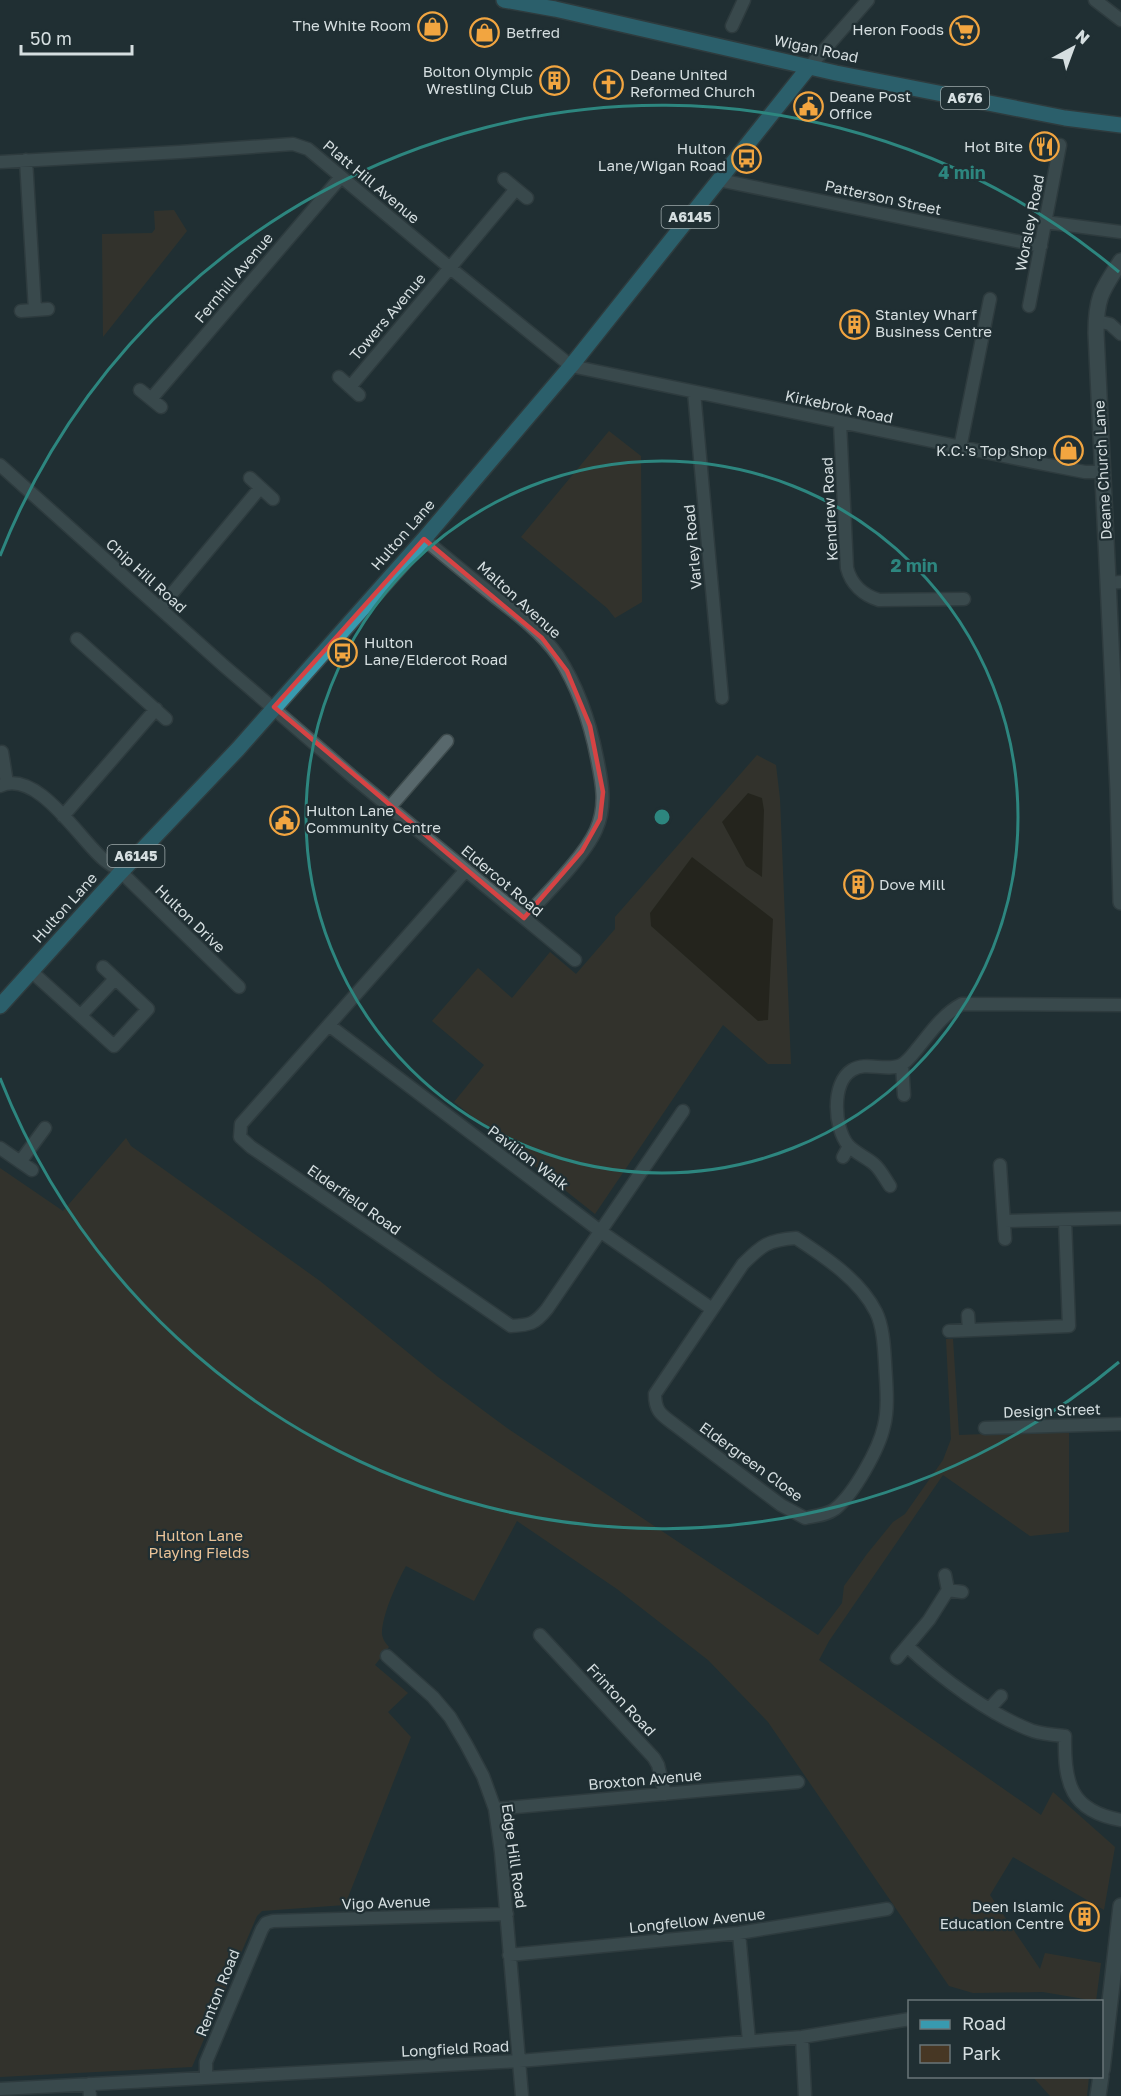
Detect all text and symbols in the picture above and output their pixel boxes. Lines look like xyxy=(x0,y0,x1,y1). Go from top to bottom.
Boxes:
shop icon: The White Room xyxy=(416,10,448,42)
supermarket icon: Heron Foods xyxy=(949,14,981,46)
place label: The White Room xyxy=(293,16,411,34)
shop icon: Betfred xyxy=(469,17,501,49)
scale bar xyxy=(21,18,132,56)
north arrow xyxy=(1043,18,1103,78)
place label: Heron Foods xyxy=(852,20,944,38)
place label: Betfred xyxy=(506,23,560,41)
text: N xyxy=(1072,25,1094,48)
text: 50 m xyxy=(30,27,72,49)
street label: Wigan Road xyxy=(772,30,860,66)
place label: Bolton Olympic Wrestling Club xyxy=(423,62,533,97)
building icon: Bolton Olympic Wrestling Club xyxy=(538,65,570,97)
place label: Deane United Reformed Church xyxy=(630,65,755,100)
church icon: Deane United Reformed Church xyxy=(593,68,625,100)
place label: Deane Post Office xyxy=(829,87,911,122)
road number: A676 xyxy=(941,87,989,109)
public building icon: Deane Post Office xyxy=(792,90,824,122)
restaurant icon: Hot Bite xyxy=(1028,131,1060,163)
street label: Platt Hill Avenue xyxy=(320,136,424,227)
place label: Hot Bite xyxy=(964,137,1023,155)
place label: Hulton Lane/Wigan Road xyxy=(598,139,726,174)
bus stop icon: Hulton Lane/Wigan Road xyxy=(731,142,763,174)
text: 4 min xyxy=(938,161,986,183)
street label: Worsley Road xyxy=(1011,173,1047,273)
street label: Patterson Street xyxy=(823,176,943,218)
road number: A6145 xyxy=(662,206,718,228)
street label: Fernhill Avenue xyxy=(190,228,276,326)
street label: Towers Avenue xyxy=(346,269,429,364)
place label: Stanley Wharf Business Centre xyxy=(875,305,992,340)
building icon: Stanley Wharf Business Centre xyxy=(838,308,870,340)
street label: Kirkebrok Road xyxy=(784,386,895,426)
street label: Deane Church Lane xyxy=(1089,399,1115,540)
shop icon: K.C.'s Top Shop xyxy=(1052,435,1084,467)
place label: K.C.'s Top Shop xyxy=(936,441,1047,459)
street label: Kendrew Road xyxy=(817,457,841,562)
street label: Hulton Lane xyxy=(367,495,438,573)
street label: Varley Road xyxy=(679,504,705,590)
street label: Chip Hill Road xyxy=(103,534,191,616)
text: 2 min xyxy=(890,554,938,576)
street label: Malton Avenue xyxy=(474,557,566,642)
place label: Hulton Lane/Eldercot Road xyxy=(364,633,507,668)
bus stop icon: Hulton Lane/Eldercot Road xyxy=(327,636,359,668)
place label: Hulton Lane Community Centre xyxy=(306,801,441,836)
public building icon: Hulton Lane Community Centre xyxy=(269,804,301,836)
centre of rings xyxy=(652,807,672,827)
street label: Eldercot Road xyxy=(458,841,547,920)
road number: A6145 xyxy=(108,845,164,867)
street label: Hulton Lane xyxy=(28,868,101,946)
building icon: Dove Mill xyxy=(842,869,874,901)
place label: Dove Mill xyxy=(879,875,945,893)
street label: Hulton Drive xyxy=(152,881,230,956)
street label: Pavilion Walk xyxy=(485,1121,573,1194)
street label: Elderfield Road xyxy=(304,1160,405,1238)
street label: Design Street xyxy=(1003,1399,1101,1421)
street label: Eldergreen Close xyxy=(696,1418,807,1505)
park label: Hulton Lane Playing Fields xyxy=(149,1526,249,1561)
street label: Frinton Road xyxy=(584,1659,660,1739)
street label: Broxton Avenue xyxy=(587,1765,703,1793)
street label: Edge Hill Road xyxy=(499,1802,531,1909)
street label: Vigo Avenue xyxy=(341,1891,431,1913)
place label: Deen Islamic Education Centre xyxy=(940,1897,1064,1932)
building icon: Deen Islamic Education Centre xyxy=(1069,1900,1101,1932)
street label: Longfellow Avenue xyxy=(628,1904,766,1936)
street label: Renton Road xyxy=(191,1946,243,2039)
legend xyxy=(908,2000,1103,2078)
text: Road xyxy=(962,2012,1006,2034)
street label: Longfield Road xyxy=(400,2036,510,2060)
text: Park xyxy=(962,2042,1001,2064)

